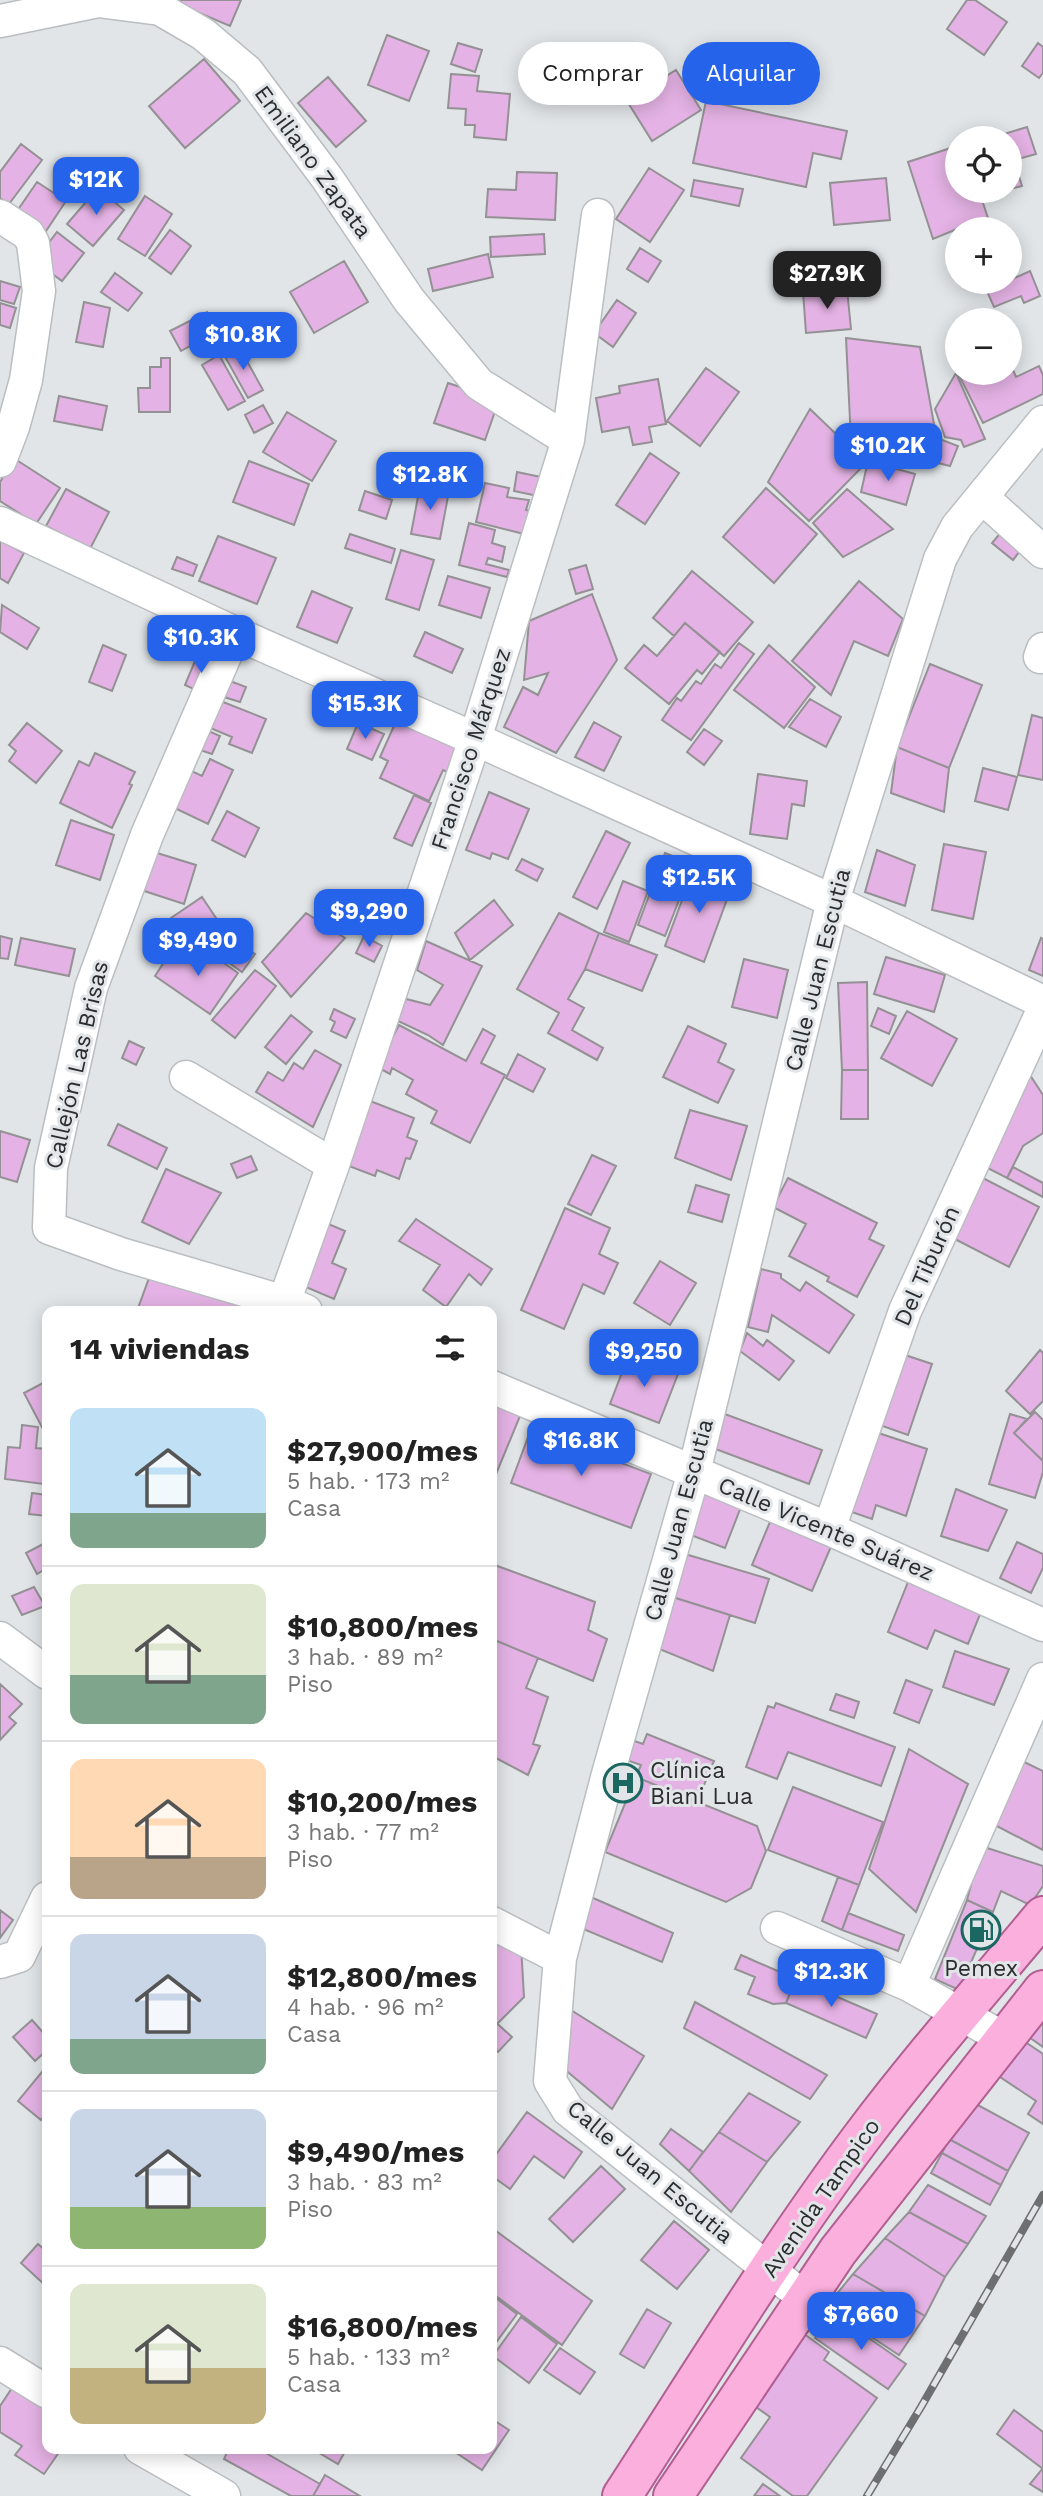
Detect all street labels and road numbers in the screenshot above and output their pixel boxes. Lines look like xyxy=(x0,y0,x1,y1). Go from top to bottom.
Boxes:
street label: Emiliano Zapata xyxy=(249,80,377,244)
street label: Francisco Márquez xyxy=(426,645,516,853)
street label: Calle Juan Escutia xyxy=(780,866,856,1074)
street label: Callejón Las Brisas xyxy=(40,958,114,1172)
street label: Del Tiburón xyxy=(889,1202,965,1330)
street label: Calle Juan Escutia xyxy=(639,1416,719,1624)
street label: Calle Vicente Suárez xyxy=(714,1471,938,1587)
street label: Calle Juan Escutia xyxy=(562,2095,738,2249)
street label: Avenida Tampico xyxy=(756,2113,886,2283)

